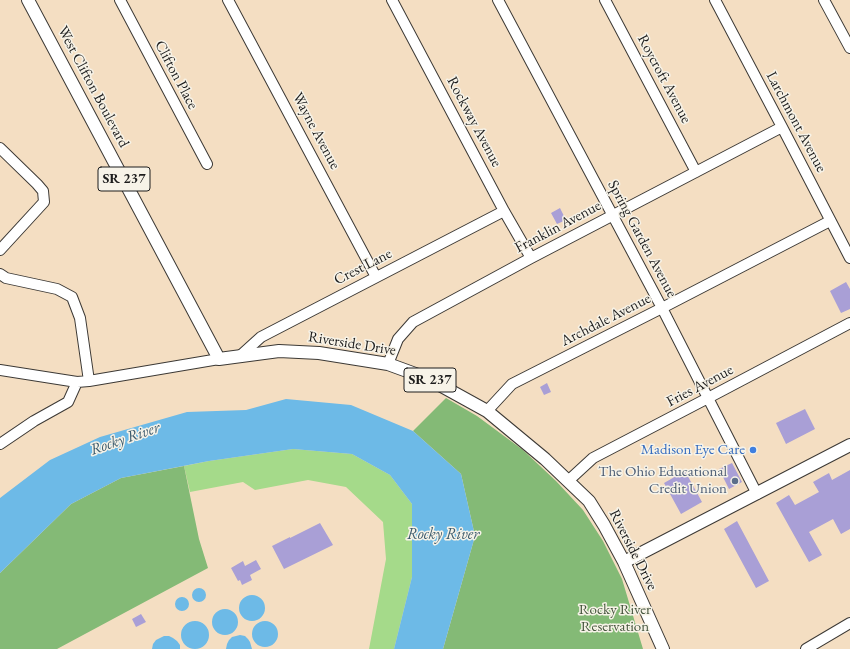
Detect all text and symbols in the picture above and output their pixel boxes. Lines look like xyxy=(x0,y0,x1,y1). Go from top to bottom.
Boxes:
street label: West Clifton Boulevard xyxy=(53,23,133,151)
street label: Roycroft Avenue xyxy=(633,32,695,126)
street label: Clifton Place xyxy=(150,38,202,112)
street label: Larchmont Avenue xyxy=(762,69,830,175)
street label: Rockway Avenue xyxy=(443,74,505,170)
street label: Wayne Avenue xyxy=(288,89,344,173)
road number: SR 237 xyxy=(98,167,150,191)
street label: Spring Garden Avenue xyxy=(603,177,681,301)
street label: Franklin Avenue xyxy=(512,197,604,257)
street label: Crest Lane xyxy=(331,245,395,289)
street label: Archdale Avenue xyxy=(558,290,654,350)
street label: Riverside Drive xyxy=(307,328,397,360)
street label: Fries Avenue xyxy=(663,361,737,411)
road number: SR 237 xyxy=(404,368,456,392)
water label: Rocky River xyxy=(88,418,162,460)
place label: Madison Eye Care xyxy=(641,441,745,459)
marker: Madison Eye Care xyxy=(748,445,758,455)
place label: The Ohio Educational Credit Union xyxy=(598,463,727,498)
marker: The Ohio Educational Credit Union xyxy=(730,476,740,486)
street label: Riverside Drive xyxy=(605,507,661,593)
water label: Rocky River xyxy=(407,525,479,545)
park label: Rocky River Reservation xyxy=(579,601,651,636)

